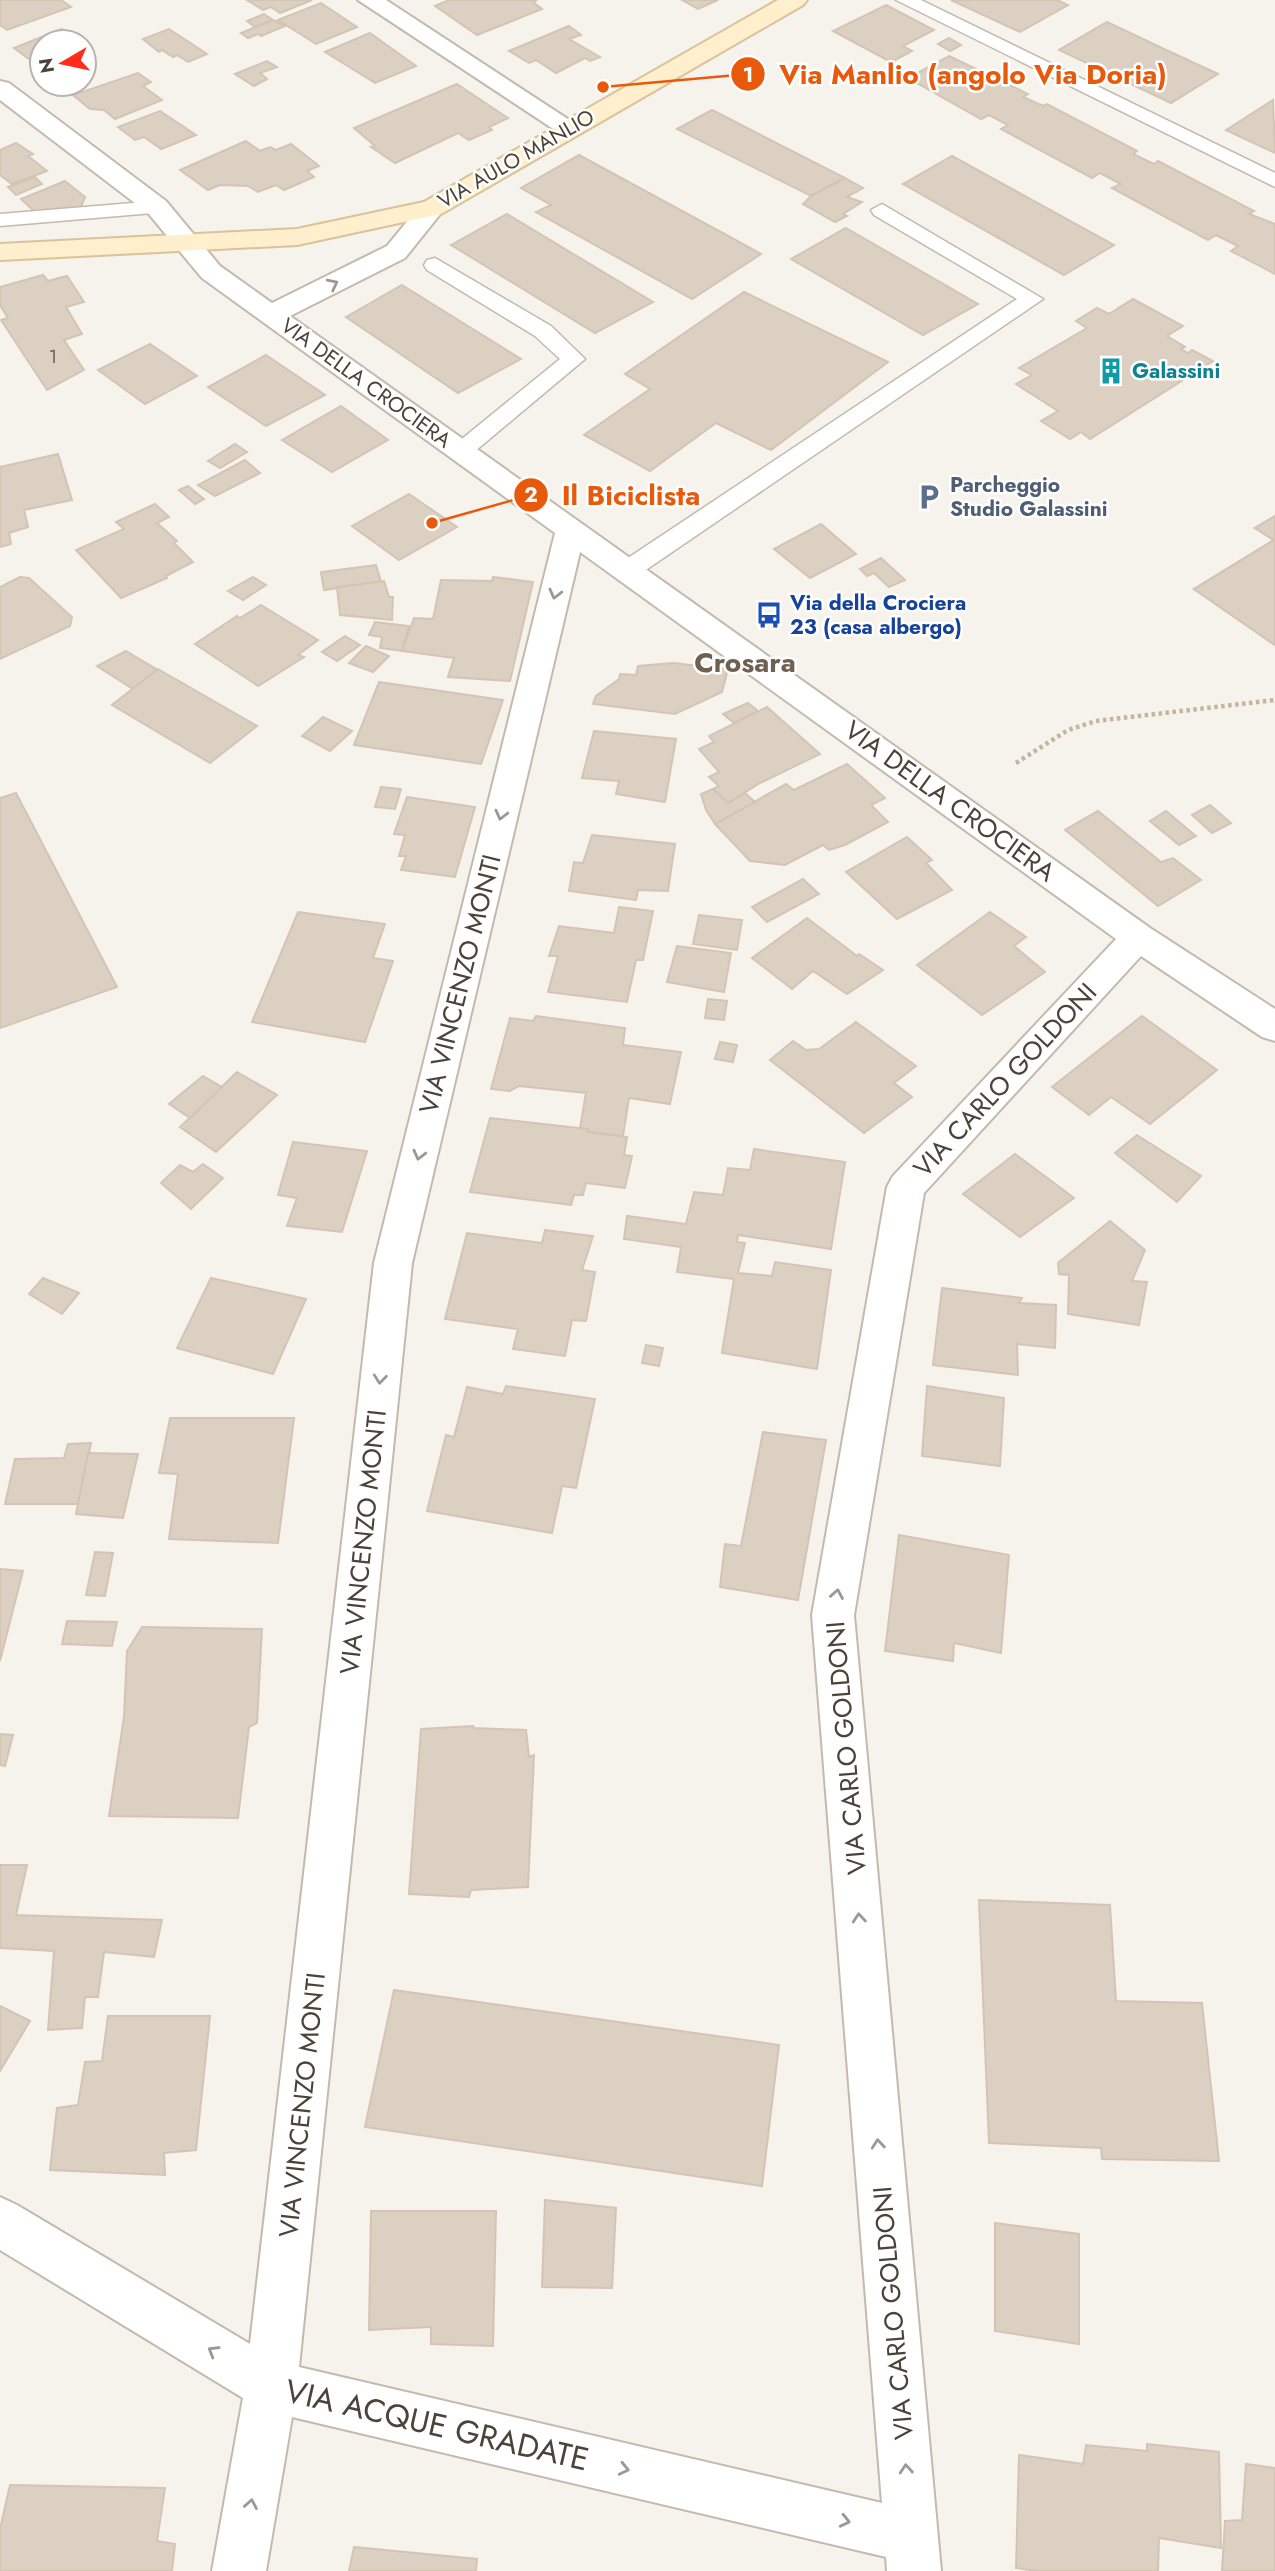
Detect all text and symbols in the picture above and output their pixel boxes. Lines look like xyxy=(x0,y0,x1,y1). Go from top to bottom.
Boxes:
north arrow xyxy=(28,28,98,98)
callout: Via Manlio (angolo Via Doria) xyxy=(730,50,1181,99)
text: Via Manlio (angolo Via Doria) xyxy=(778,54,1167,95)
text: N xyxy=(32,56,61,75)
text: 1 xyxy=(743,60,753,90)
street label: VIA AULO MANLIO xyxy=(432,102,600,216)
one-way arrow xyxy=(326,278,338,292)
street label: VIA DELLA CROCIERA xyxy=(275,311,457,455)
house number: 1 xyxy=(49,343,57,370)
building icon: Galassini xyxy=(1096,356,1126,386)
place label: Galassini xyxy=(1132,356,1220,386)
callout: Il Biciclista xyxy=(513,470,715,519)
place label: Parcheggio Studio Galassini xyxy=(950,470,1108,524)
text: Il Biciclista xyxy=(562,475,700,516)
text: 2 xyxy=(524,480,538,510)
parking icon: Parcheggio Studio Galassini xyxy=(914,482,944,512)
one-way arrow xyxy=(549,588,563,600)
place label: Via della Crociera 23 (casa albergo) xyxy=(789,588,966,642)
bus stop icon: Via della Crociera 23 (casa albergo) xyxy=(754,600,784,630)
district label: Crosara xyxy=(694,642,796,683)
street label: VIA DELLA CROCIERA xyxy=(837,711,1064,891)
one-way arrow xyxy=(495,809,509,821)
street label: VIA VINCENZO MONTI xyxy=(409,850,511,1118)
street label: VIA CARLO GOLDONI xyxy=(904,974,1106,1186)
one-way arrow xyxy=(413,1149,427,1161)
one-way arrow xyxy=(373,1373,388,1385)
street label: VIA VINCENZO MONTI xyxy=(330,1408,396,1676)
one-way arrow xyxy=(829,1588,844,1599)
street label: VIA CARLO GOLDONI xyxy=(816,1620,876,1876)
one-way arrow xyxy=(852,1912,867,1923)
street label: VIA VINCENZO MONTI xyxy=(269,1971,335,2239)
one-way arrow xyxy=(871,2139,886,2150)
street label: VIA CARLO GOLDONI xyxy=(863,2185,923,2441)
one-way arrow xyxy=(207,2346,220,2359)
street label: VIA ACQUE GRADATE xyxy=(281,2368,593,2482)
one-way arrow xyxy=(618,2461,630,2475)
one-way arrow xyxy=(899,2463,914,2474)
one-way arrow xyxy=(243,2498,258,2510)
one-way arrow xyxy=(839,2513,851,2527)

